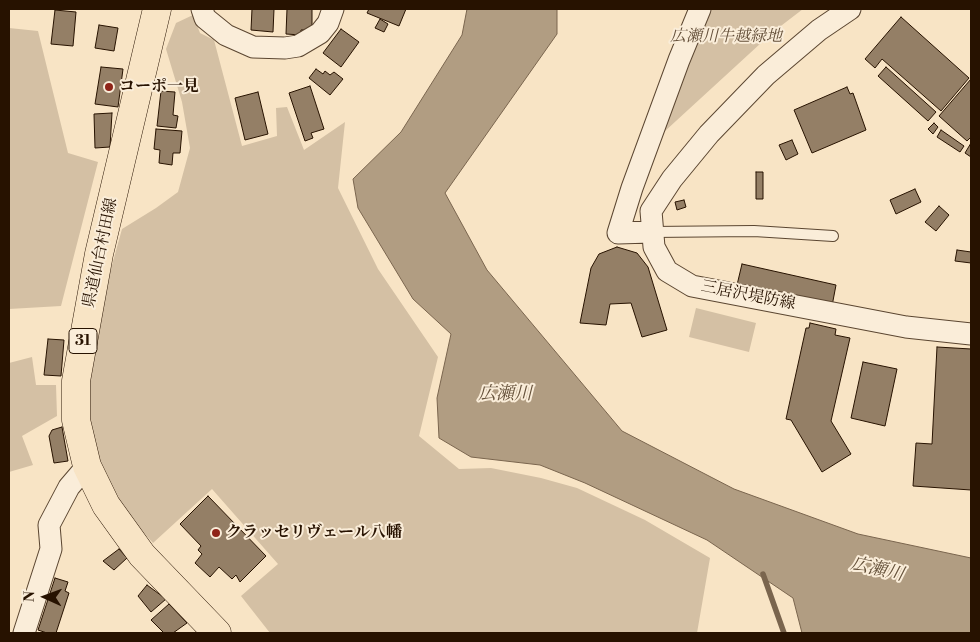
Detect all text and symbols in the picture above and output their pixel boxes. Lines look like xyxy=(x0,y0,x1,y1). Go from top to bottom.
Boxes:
park label: 広瀬川牛越緑地 xyxy=(670,27,782,47)
place label: コーポ一見 xyxy=(119,77,199,97)
marker: コーポ一見 xyxy=(103,81,115,93)
street label: 県道仙台村田線 xyxy=(80,196,122,310)
street label: 三居沢堤防線 xyxy=(699,277,797,315)
road number: 31 xyxy=(69,328,97,354)
water label: 広瀬川 xyxy=(478,384,532,406)
place label: クラッセリヴェール八幡 xyxy=(226,523,402,543)
marker: クラッセリヴェール八幡 xyxy=(210,527,222,539)
water label: 広瀬川 xyxy=(848,553,906,587)
north arrow xyxy=(20,572,70,622)
text: N xyxy=(21,591,39,602)

